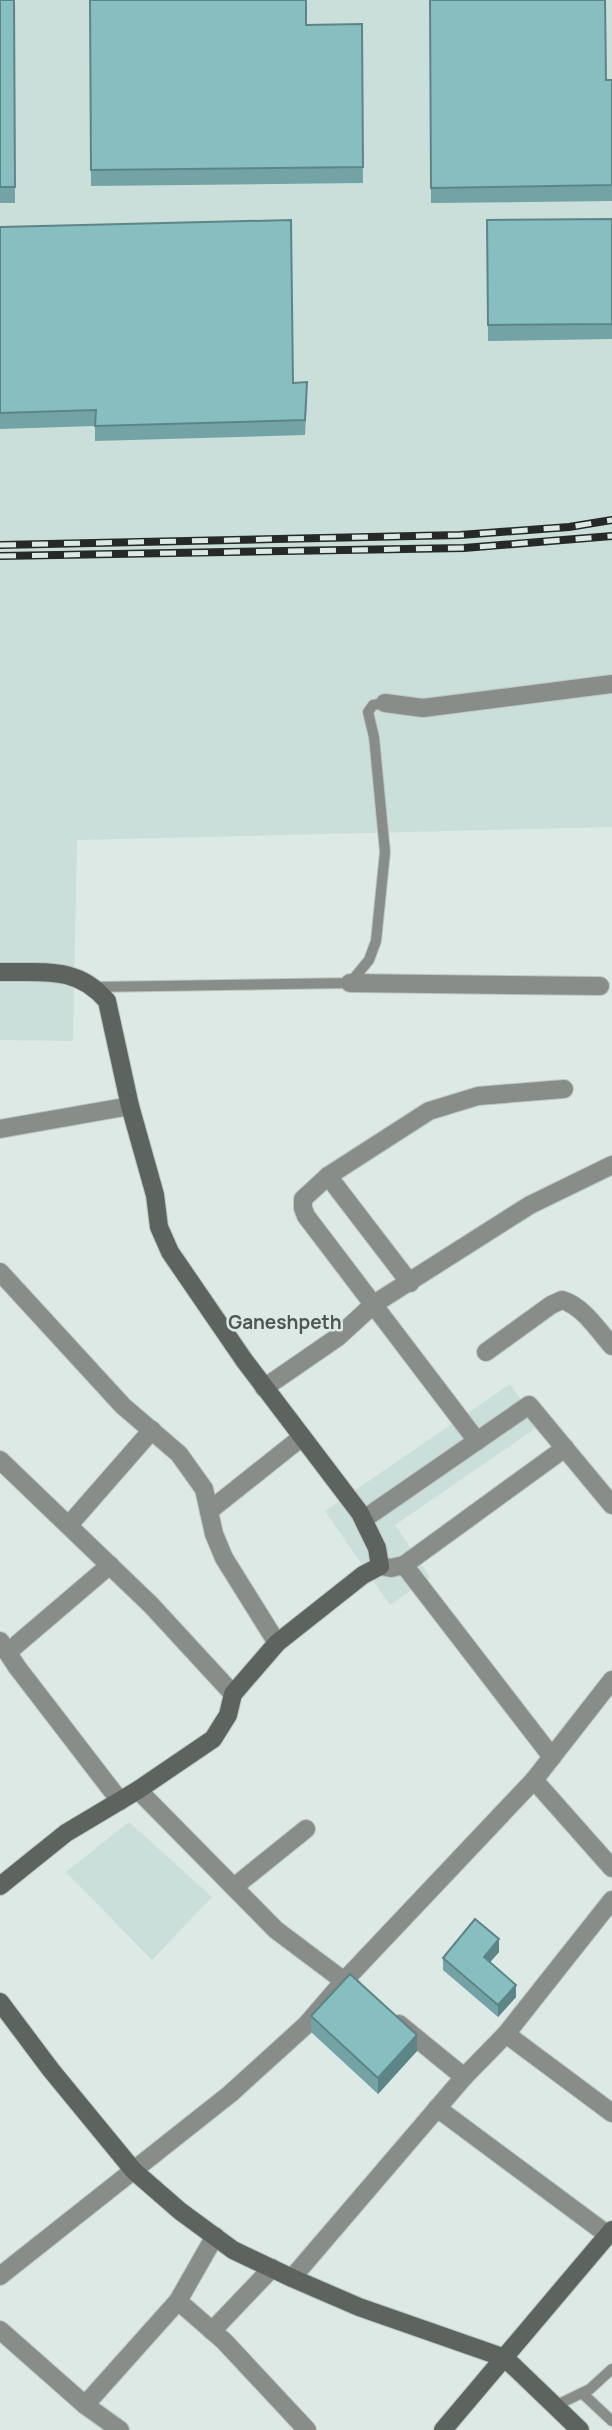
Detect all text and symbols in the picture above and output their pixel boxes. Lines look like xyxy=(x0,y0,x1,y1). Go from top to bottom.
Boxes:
district label: Ganeshpeth xyxy=(228,1309,342,1335)

